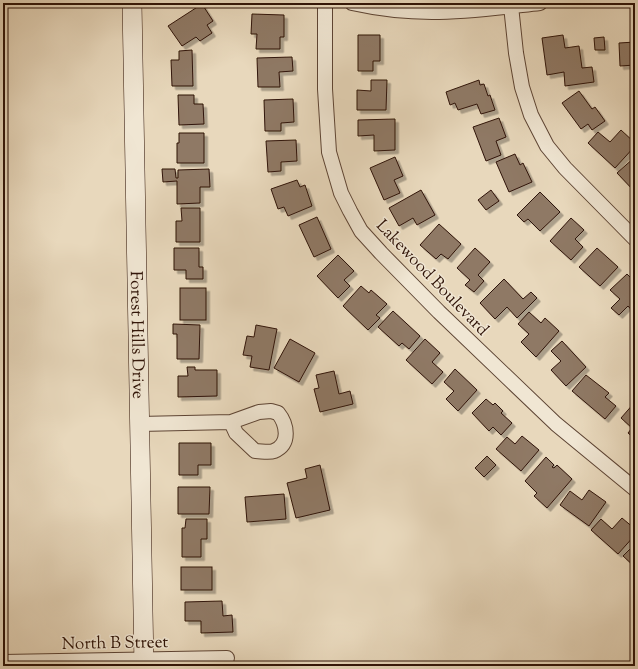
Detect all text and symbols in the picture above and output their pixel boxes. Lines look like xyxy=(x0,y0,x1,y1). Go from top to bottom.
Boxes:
street label: Lakewood Boulevard xyxy=(370,215,494,342)
street label: Forest Hills Drive xyxy=(123,271,149,399)
street label: North B Street xyxy=(62,631,169,657)

